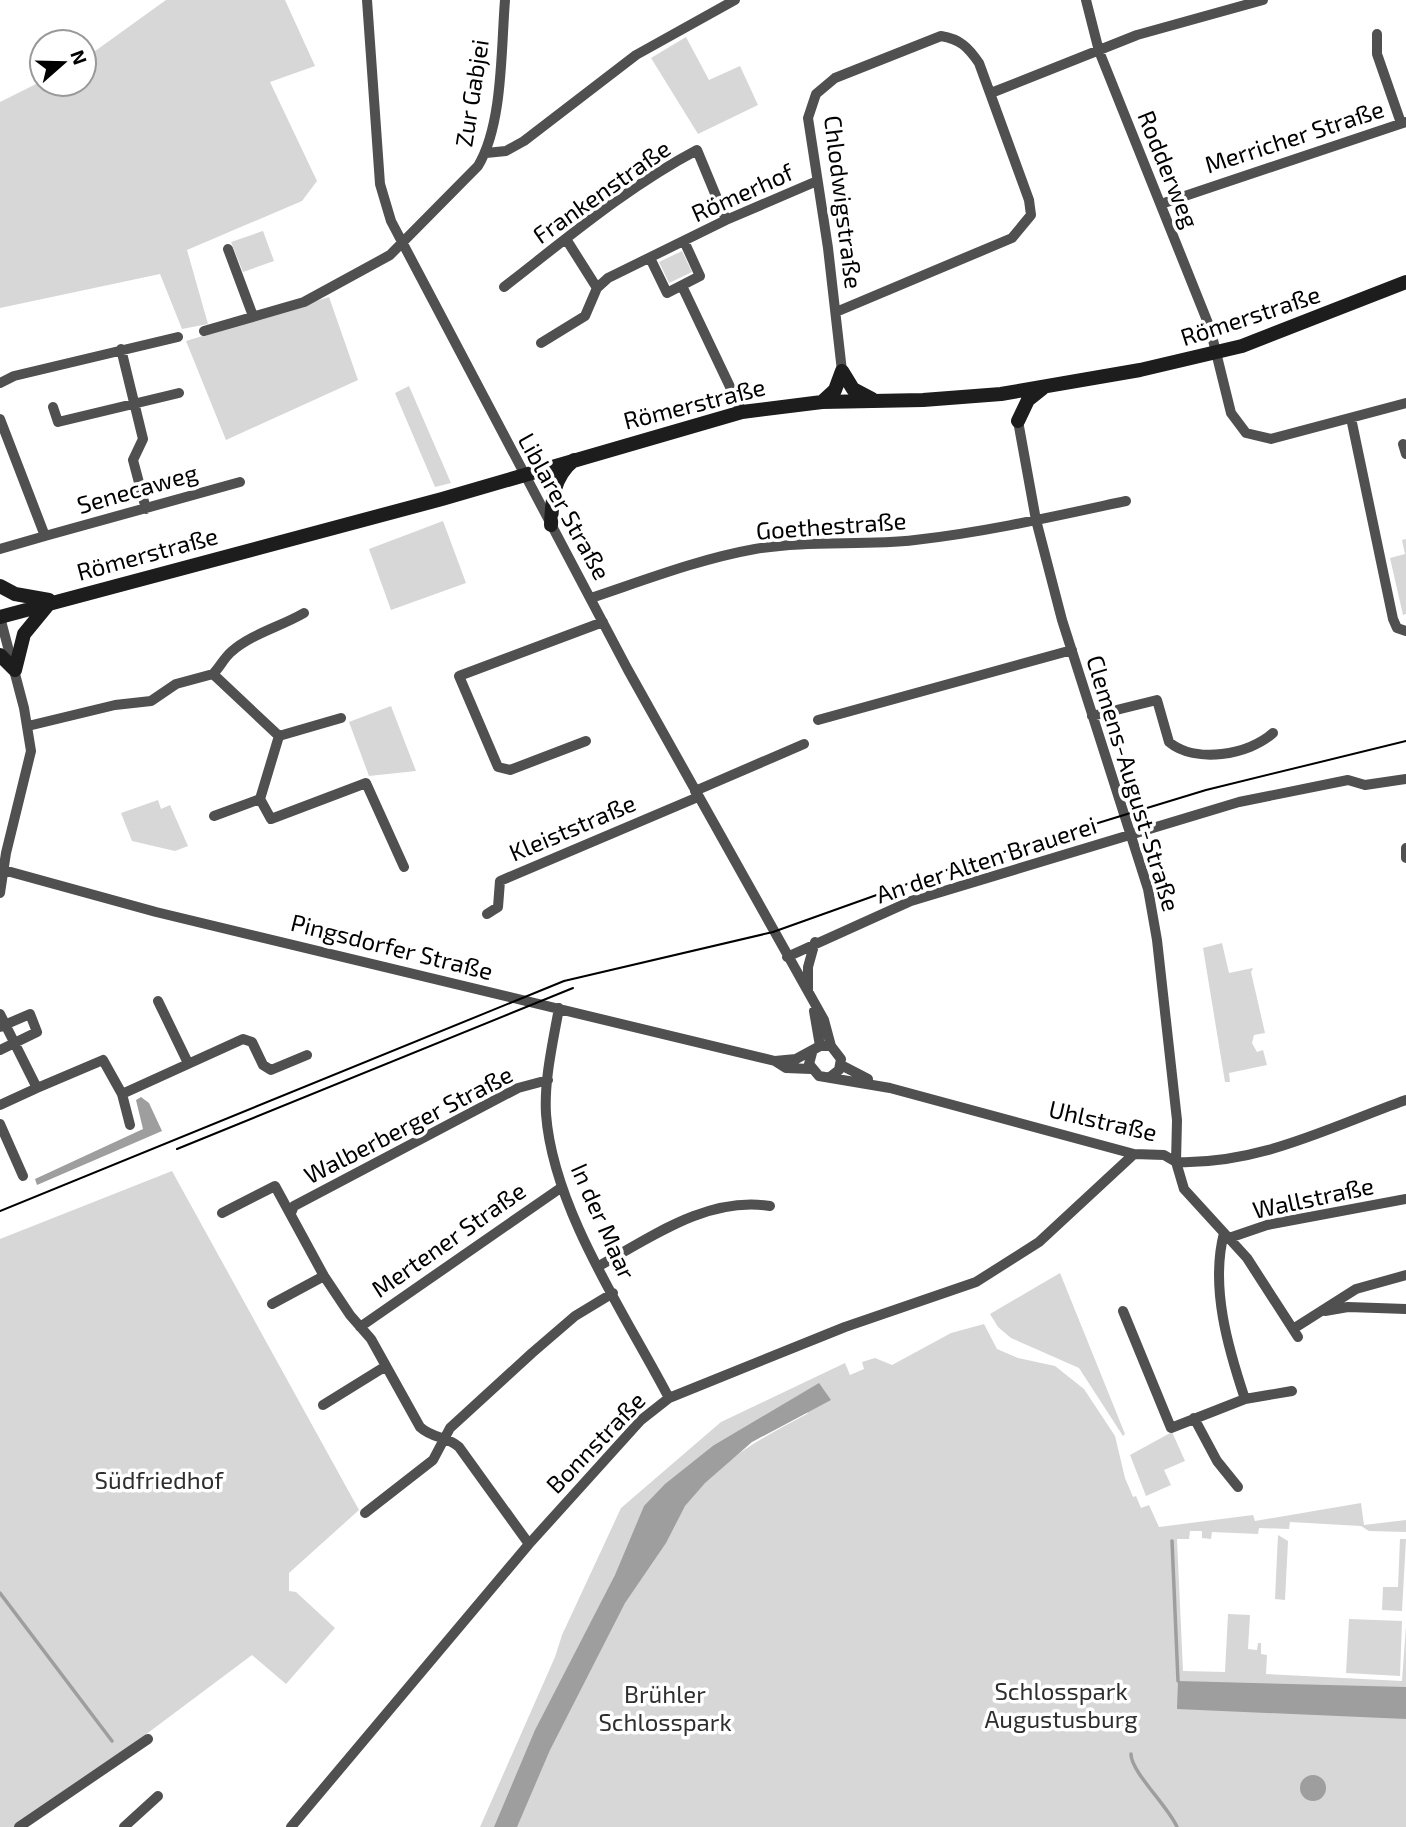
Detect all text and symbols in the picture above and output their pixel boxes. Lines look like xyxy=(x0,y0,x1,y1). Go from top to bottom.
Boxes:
north arrow xyxy=(28,28,98,98)
street label: Zur Gabjei xyxy=(448,37,494,149)
text: N xyxy=(66,47,93,67)
street label: Merricher Straße xyxy=(1201,93,1387,179)
street label: Rodderweg xyxy=(1132,106,1206,232)
street label: Chlodwigstraße xyxy=(819,114,869,290)
street label: Frankenstraße xyxy=(527,133,675,249)
street label: Römerhof xyxy=(687,156,798,227)
street label: Römerstraße xyxy=(1177,279,1323,351)
street label: Römerstraße xyxy=(620,371,768,435)
street label: Liblarer Straße xyxy=(513,428,617,584)
street label: Senecaweg xyxy=(73,457,201,519)
street label: Goethestraße xyxy=(755,505,907,545)
street label: Römerstraße xyxy=(73,520,221,586)
street label: Clemens-August-Straße xyxy=(1081,651,1187,915)
street label: Kleiststraße xyxy=(504,787,640,867)
street label: An der Alten Brauerei xyxy=(872,810,1100,908)
street label: Pingsdorfer Straße xyxy=(288,907,496,985)
street label: Walberberger Straße xyxy=(299,1059,517,1189)
street label: Uhlstraße xyxy=(1046,1093,1160,1147)
street label: In der Maar xyxy=(566,1159,643,1284)
street label: Wallstraße xyxy=(1250,1170,1376,1224)
street label: Mertener Straße xyxy=(365,1175,531,1303)
street label: Bonnstraße xyxy=(540,1385,650,1499)
park label: Südfriedhof xyxy=(95,1465,224,1494)
park label: Schlosspark Augustusburg xyxy=(984,1676,1138,1733)
park label: Brühler Schlosspark xyxy=(598,1679,732,1736)

